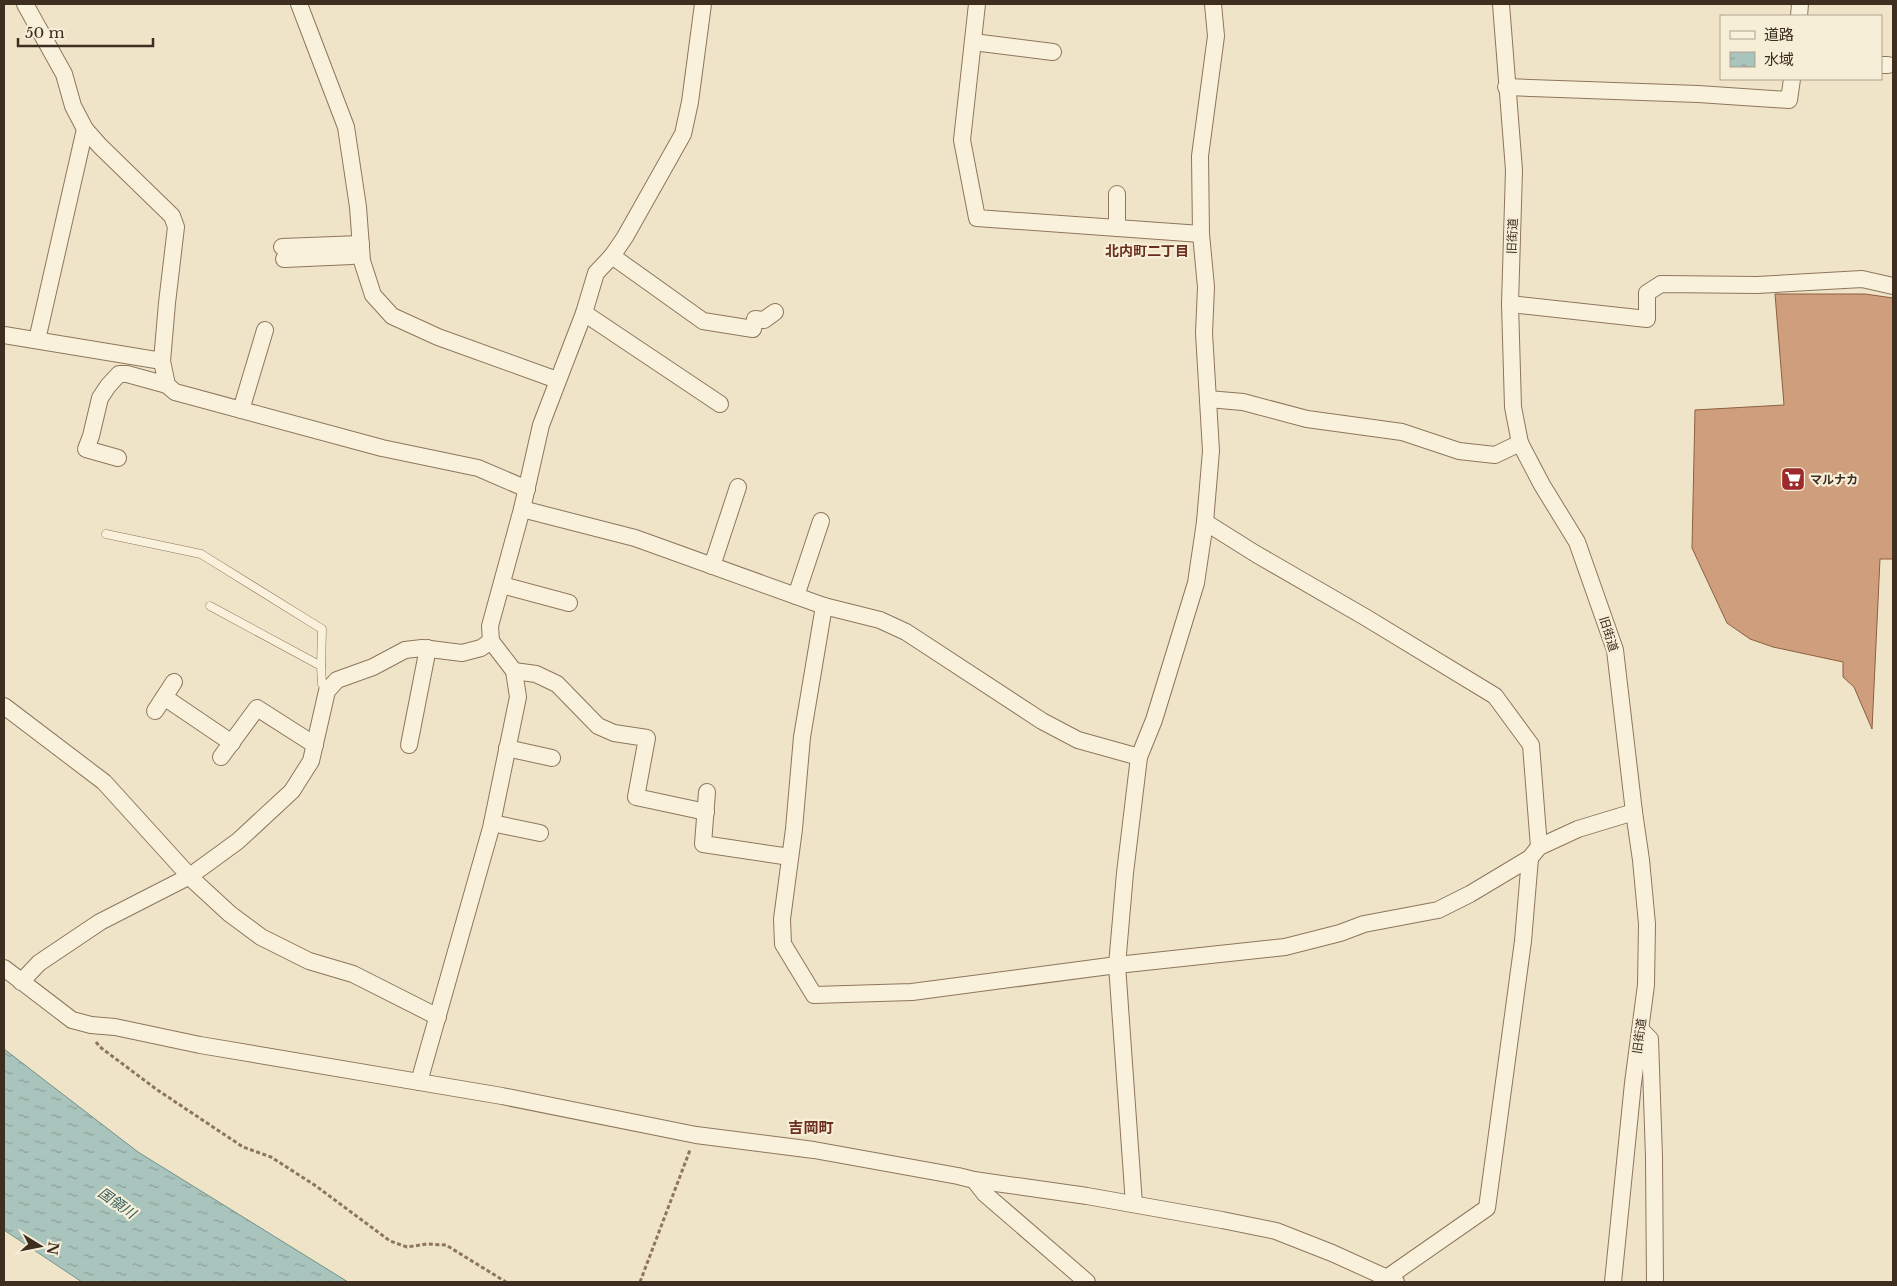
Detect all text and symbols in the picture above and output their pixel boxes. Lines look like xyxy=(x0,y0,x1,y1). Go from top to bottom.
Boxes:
scale bar xyxy=(18,15,152,47)
legend xyxy=(1720,15,1882,80)
text: 50 m xyxy=(25,23,65,42)
text: 道路 xyxy=(1764,25,1794,44)
text: 水域 xyxy=(1764,50,1794,69)
street label: 旧街道 xyxy=(1504,218,1520,254)
district label: 北内町二丁目 xyxy=(1105,242,1189,260)
supermarket icon: マルナカ xyxy=(1780,466,1806,492)
place label: マルナカ xyxy=(1810,472,1858,487)
street label: 旧街道 xyxy=(1597,615,1621,653)
street label: 旧街道 xyxy=(1629,1017,1649,1055)
district label: 吉岡町 xyxy=(788,1118,834,1137)
water label: 国領川 xyxy=(95,1184,141,1224)
north arrow xyxy=(15,1221,65,1271)
text: N xyxy=(43,1240,63,1256)

